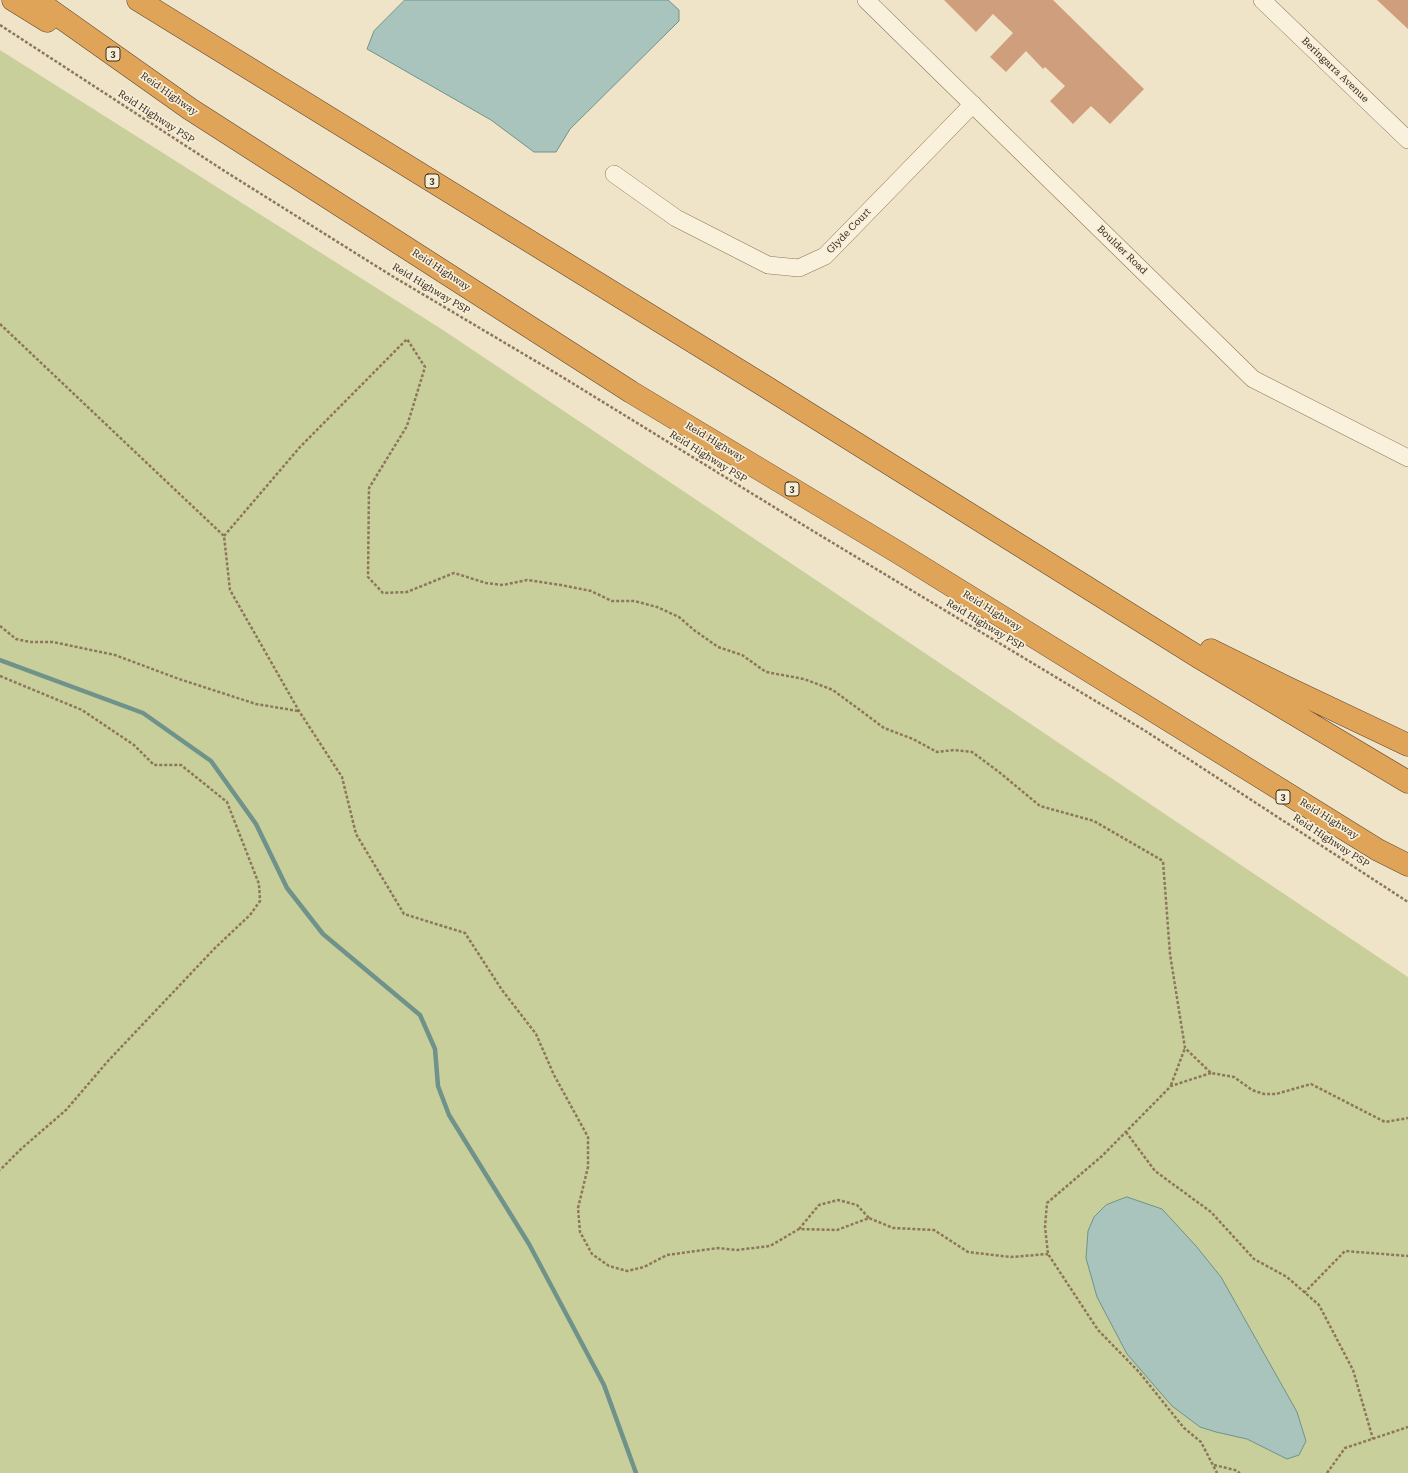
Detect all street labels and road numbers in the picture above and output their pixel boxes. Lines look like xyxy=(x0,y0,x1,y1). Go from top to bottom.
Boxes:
street label: Beringarra Avenue xyxy=(1299,35,1371,105)
road number: 3 xyxy=(106,47,120,61)
street label: Reid Highway xyxy=(138,70,200,118)
street label: Reid Highway PSP xyxy=(115,88,197,146)
road number: 3 xyxy=(425,174,439,188)
street label: Glyde Court xyxy=(824,206,874,256)
street label: Boulder Road xyxy=(1094,223,1150,277)
street label: Reid Highway xyxy=(410,247,472,293)
street label: Reid Highway PSP xyxy=(390,261,472,317)
street label: Reid Highway xyxy=(683,420,747,464)
street label: Reid Highway PSP xyxy=(667,428,749,486)
road number: 3 xyxy=(785,482,799,496)
street label: Reid Highway xyxy=(960,588,1024,634)
street label: Reid Highway PSP xyxy=(944,597,1026,653)
road number: 3 xyxy=(1276,790,1290,804)
street label: Reid Highway xyxy=(1297,796,1361,842)
street label: Reid Highway PSP xyxy=(1290,812,1372,870)

